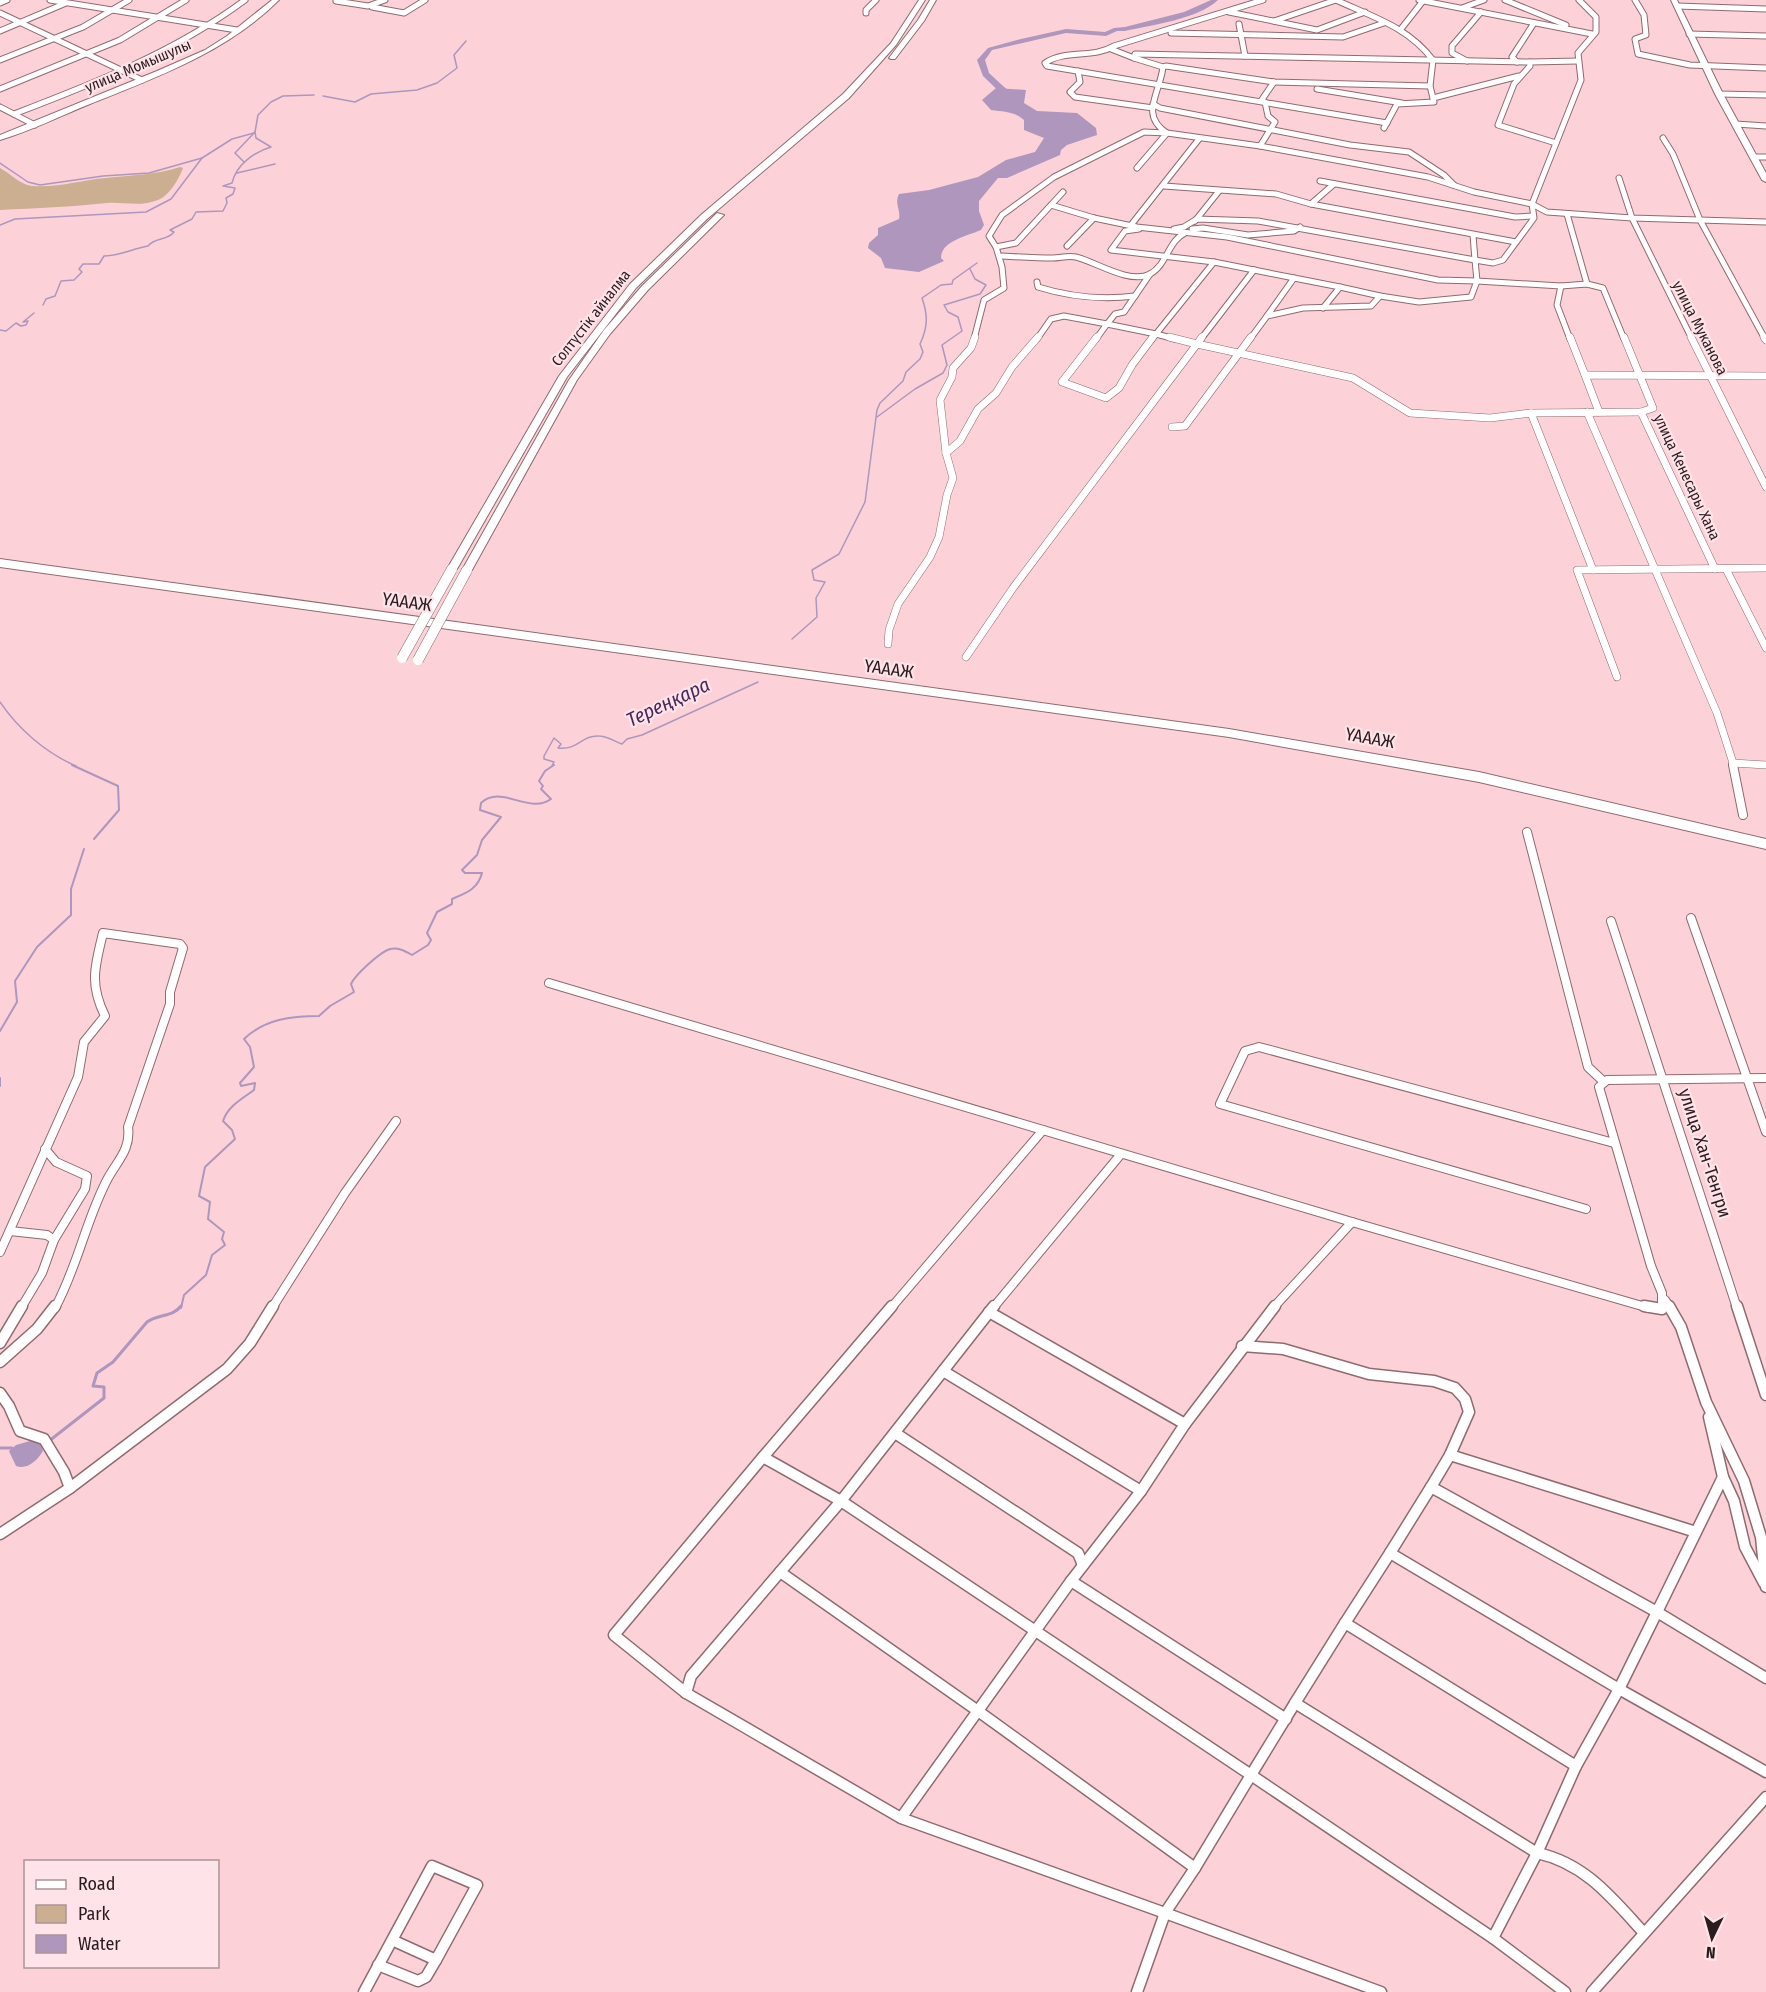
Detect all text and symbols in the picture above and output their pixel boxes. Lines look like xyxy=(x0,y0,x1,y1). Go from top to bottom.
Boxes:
street label: улица Момышулы xyxy=(82,36,194,96)
street label: Солтүстік айналма xyxy=(548,266,634,370)
street label: улица Муканова xyxy=(1669,278,1731,378)
street label: улица Кенесары Хана xyxy=(1650,411,1724,543)
street label: ҮАААЖ xyxy=(381,588,434,616)
street label: ҮАААЖ xyxy=(863,655,916,683)
water label: Тереңқара xyxy=(622,672,714,732)
street label: ҮАААЖ xyxy=(1344,723,1397,753)
street label: улица Хан-Тенгри xyxy=(1674,1086,1736,1220)
legend xyxy=(24,1860,219,1968)
text: Road xyxy=(78,1873,115,1895)
text: Park xyxy=(78,1903,111,1925)
north arrow xyxy=(1682,1908,1742,1968)
text: Water xyxy=(78,1933,121,1955)
text: N xyxy=(1705,1943,1716,1962)

